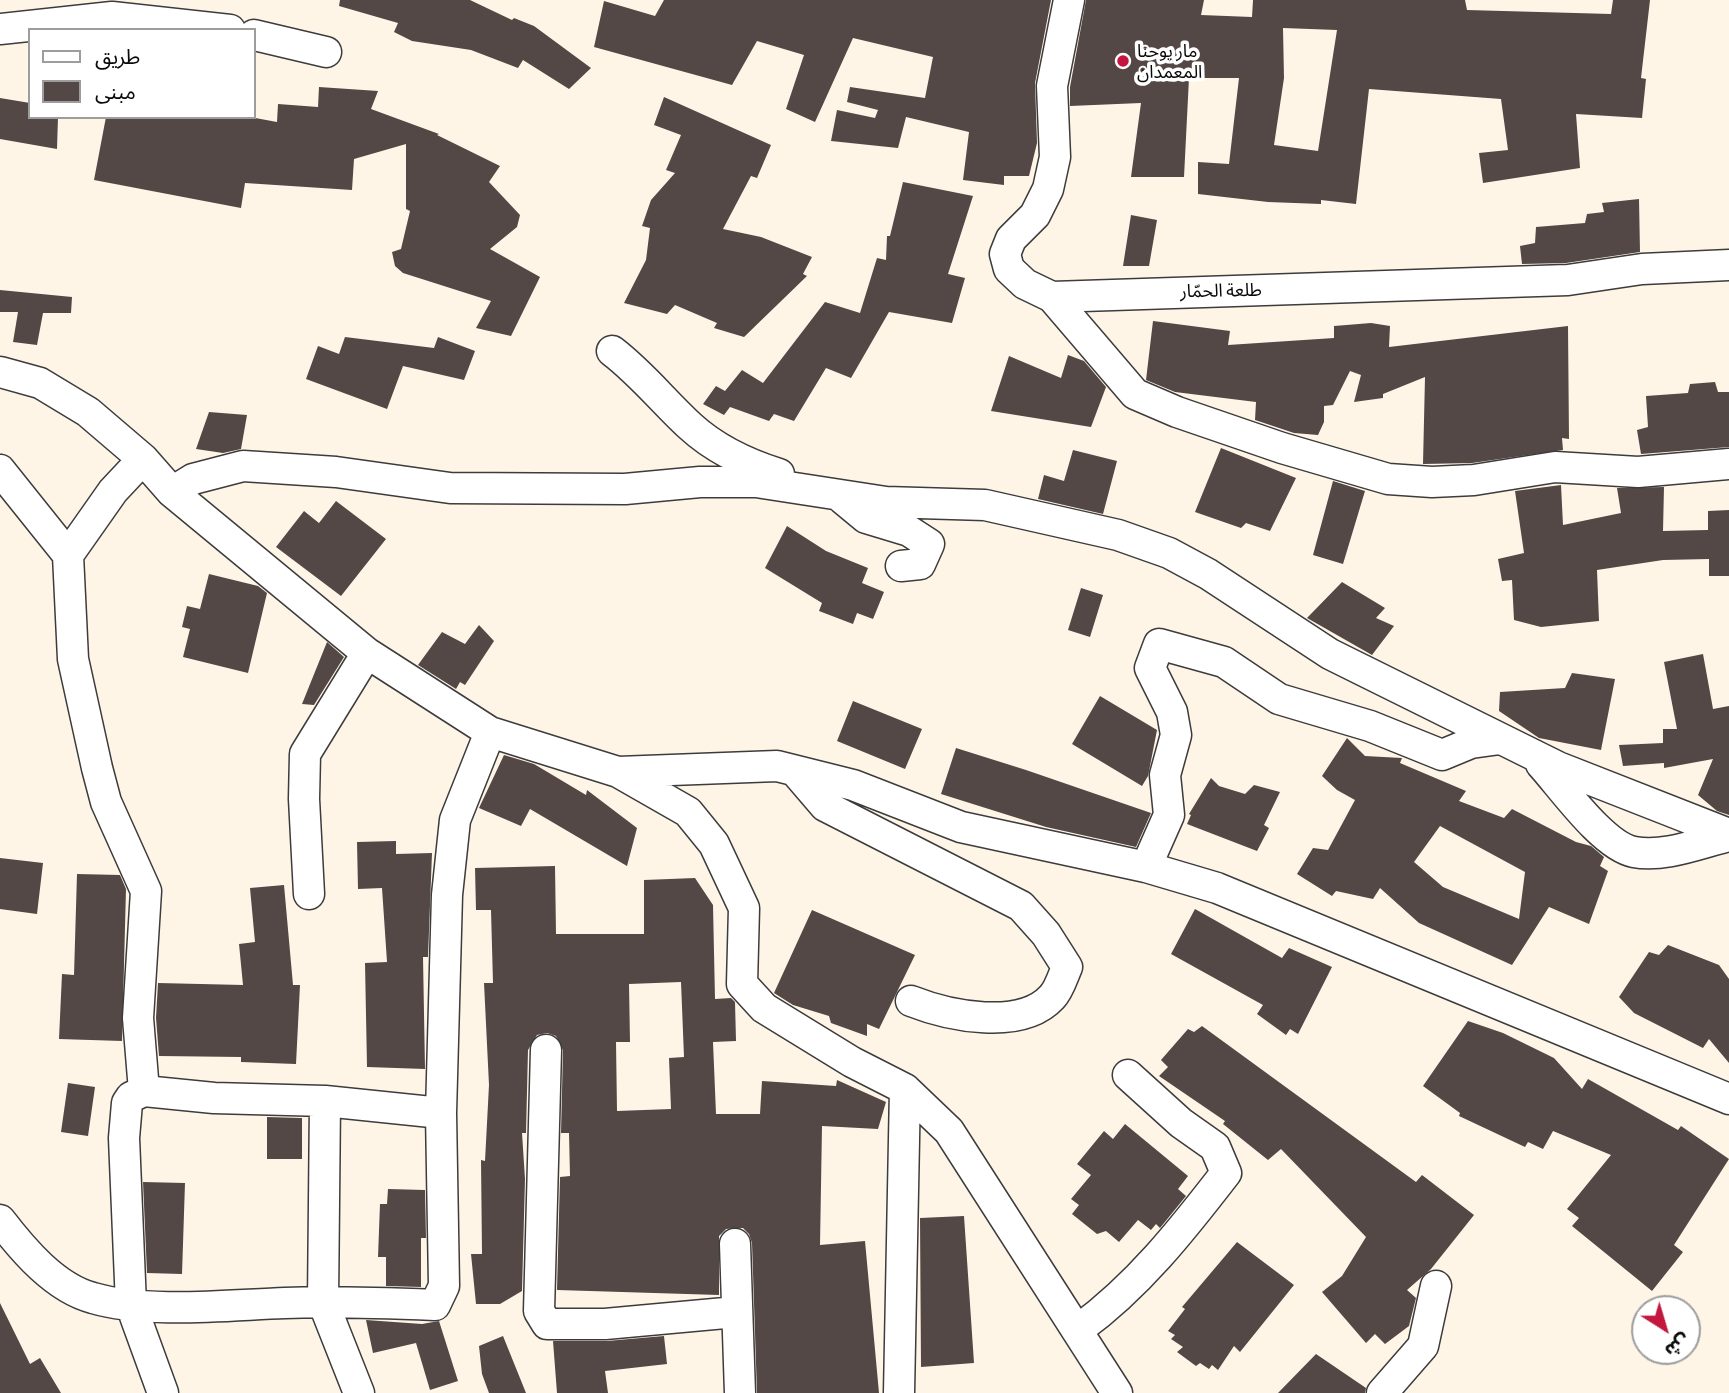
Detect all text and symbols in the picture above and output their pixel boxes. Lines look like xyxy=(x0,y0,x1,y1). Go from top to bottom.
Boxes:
legend xyxy=(28,28,256,119)
place label: مار يوحنا المعمدان xyxy=(1137,40,1202,82)
text: طريق xyxy=(95,45,140,69)
marker: مار يوحنا المعمدان xyxy=(1115,53,1131,69)
text: مبنى xyxy=(95,80,136,104)
street label: طلعة الحمّار xyxy=(1180,279,1262,303)
north arrow xyxy=(1631,1295,1701,1365)
text: ش xyxy=(1661,1329,1694,1362)

